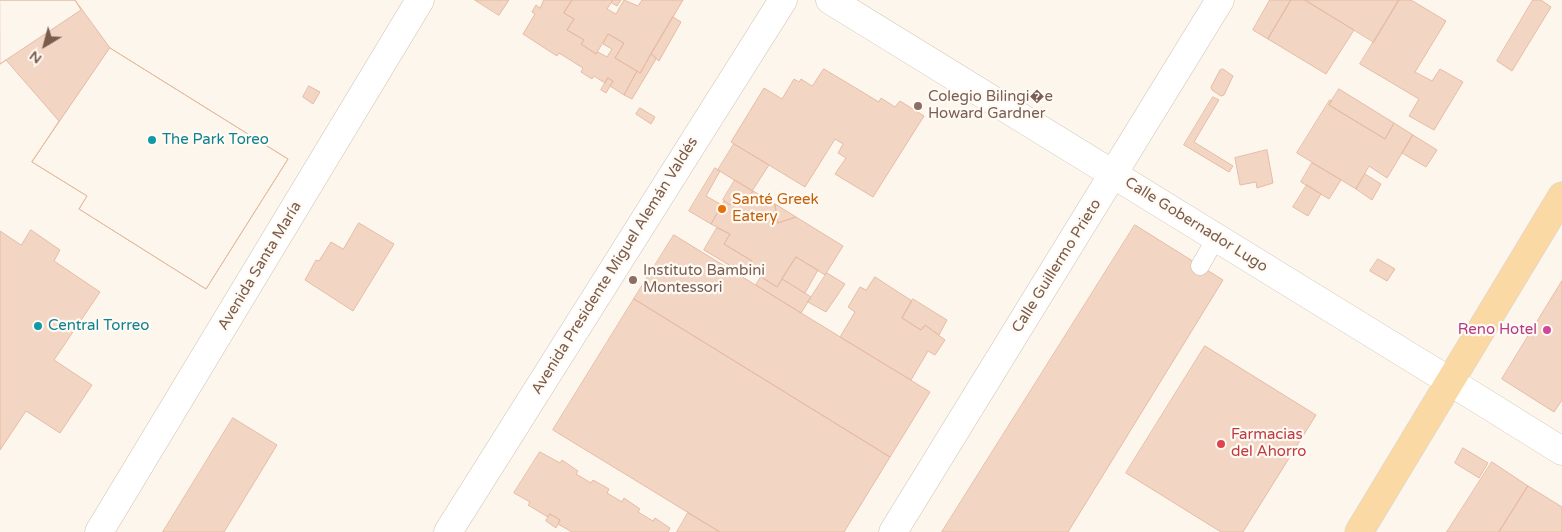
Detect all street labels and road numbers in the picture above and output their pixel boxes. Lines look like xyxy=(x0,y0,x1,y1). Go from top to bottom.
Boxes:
street label: Avenida Presidente Miguel Alemán Valdés xyxy=(528,134,702,398)
street label: Calle Gobernador Lugo xyxy=(1121,174,1271,276)
street label: Calle Guillermo Prieto xyxy=(1009,196,1105,336)
street label: Avenida Santa María xyxy=(214,198,306,334)

